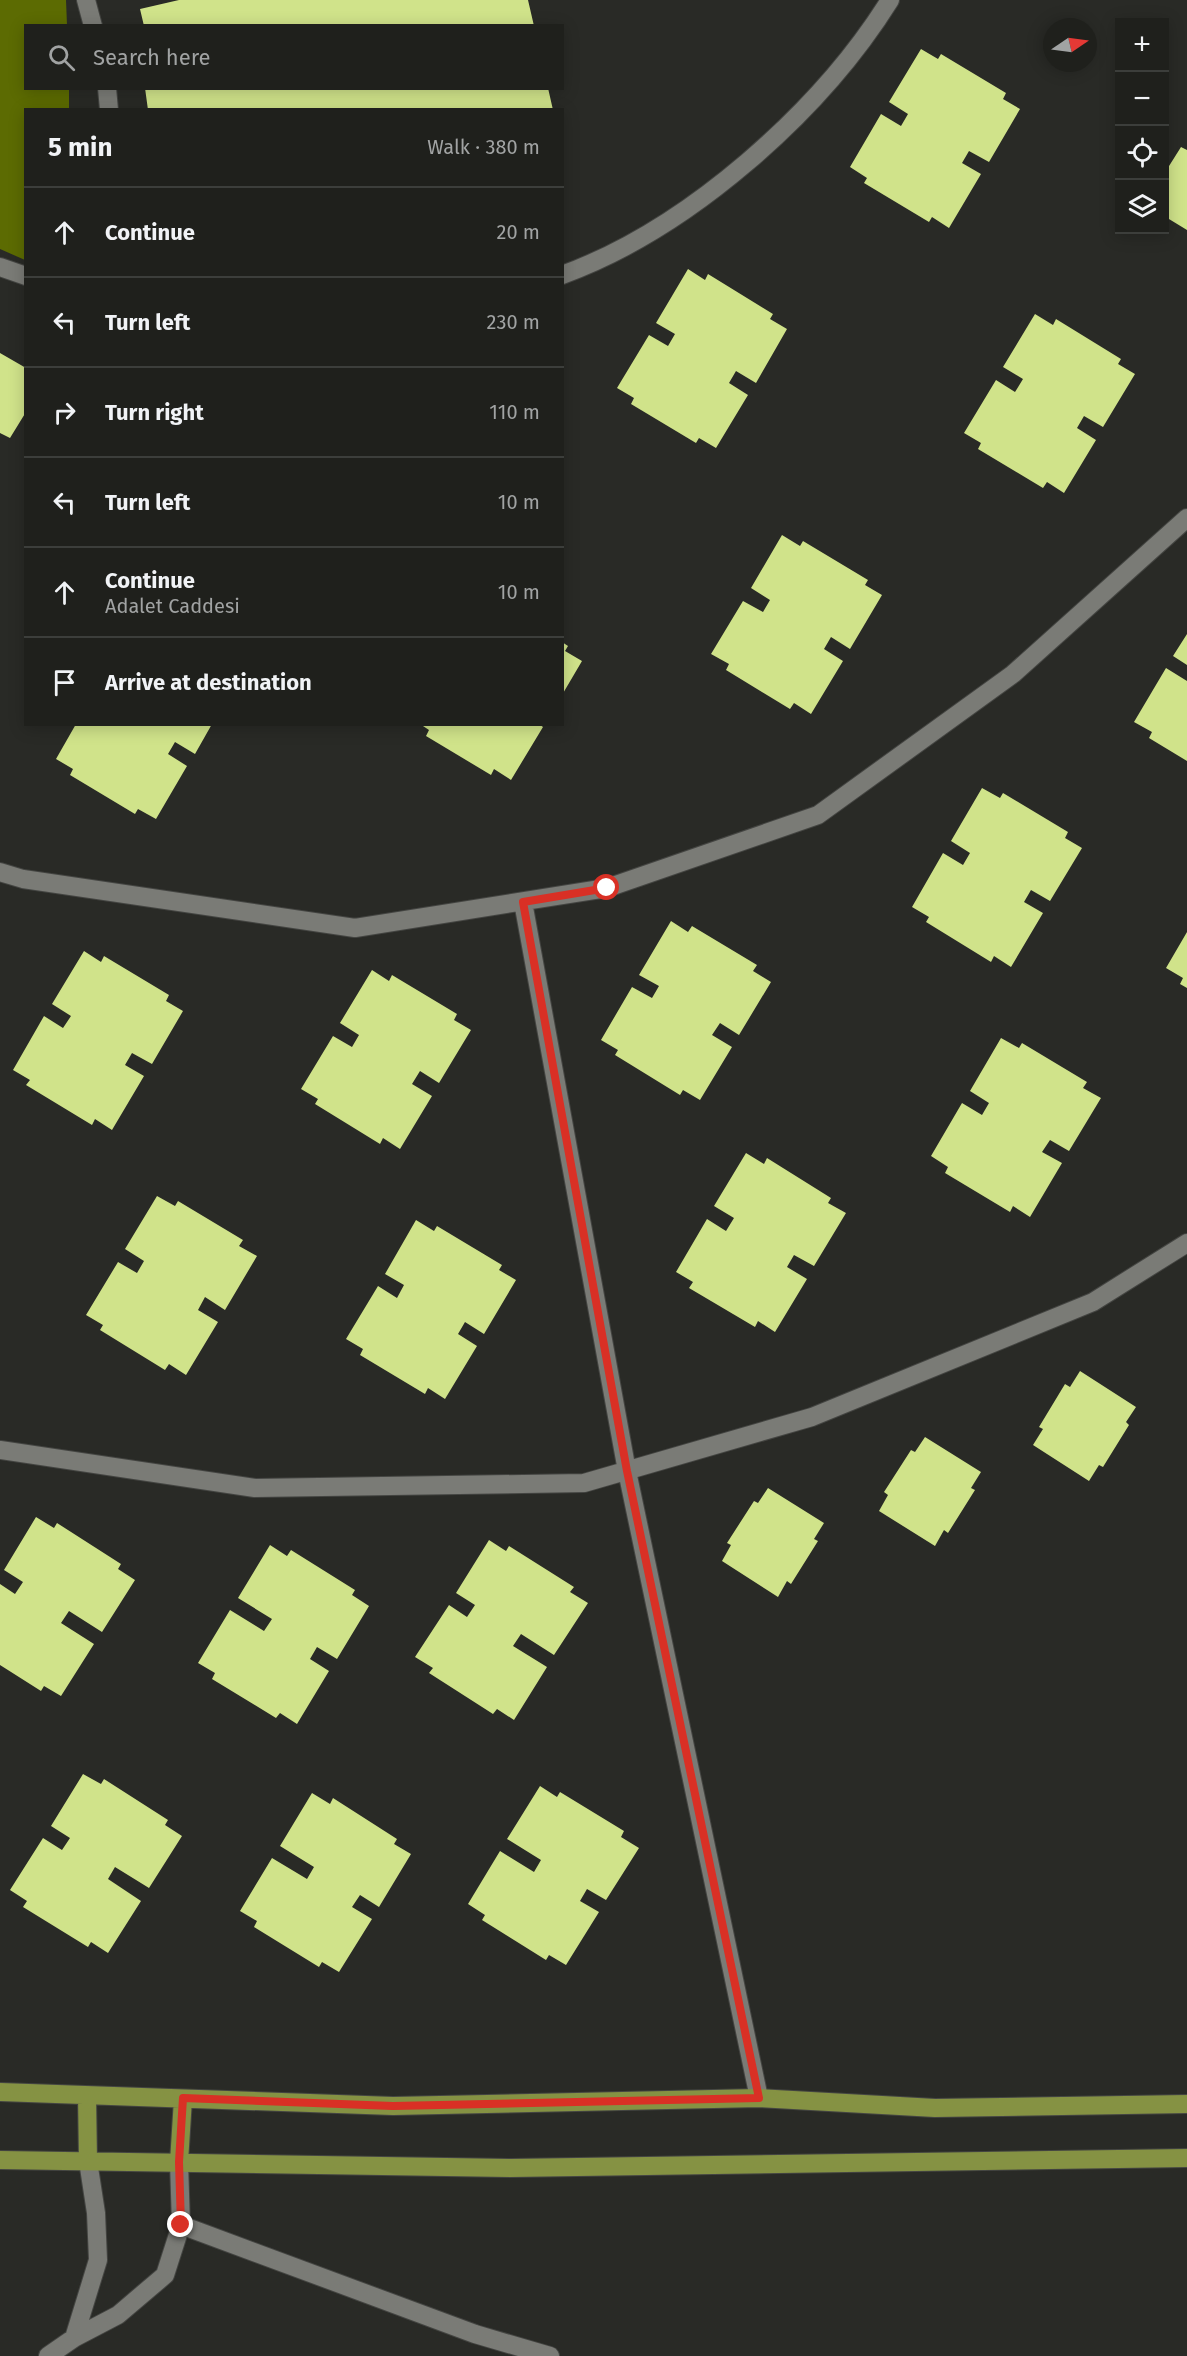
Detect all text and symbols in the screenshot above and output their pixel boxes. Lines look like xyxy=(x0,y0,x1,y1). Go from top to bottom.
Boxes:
north arrow xyxy=(1043,18,1097,72)
map controls xyxy=(1115,18,1169,234)
button: + xyxy=(1115,18,1169,72)
search box xyxy=(24,24,564,90)
icon: search xyxy=(45,41,78,74)
text: Search here xyxy=(93,44,211,71)
button: − xyxy=(1115,72,1169,126)
button: locate xyxy=(1115,126,1169,180)
text: 5 min xyxy=(48,132,112,163)
text: Walk · 380 m xyxy=(427,135,540,159)
button: layers xyxy=(1115,180,1169,234)
icon: ahead xyxy=(48,216,81,249)
text: Continue xyxy=(105,219,195,246)
text: 20 m xyxy=(497,220,540,244)
icon: left xyxy=(48,306,81,339)
text: Turn left xyxy=(105,309,190,336)
text: 230 m xyxy=(487,310,540,334)
icon: right xyxy=(48,396,81,429)
text: Turn right xyxy=(105,399,204,426)
text: 110 m xyxy=(489,400,540,424)
icon: left xyxy=(48,486,81,519)
text: Turn left xyxy=(105,489,190,516)
text: 10 m xyxy=(498,490,540,514)
text: Continue xyxy=(105,567,195,594)
icon: ahead xyxy=(48,576,81,609)
text: 10 m xyxy=(498,580,540,604)
text: Adalet Caddesi xyxy=(105,594,240,618)
icon: arrive xyxy=(48,666,81,699)
text: Arrive at destination xyxy=(105,669,312,696)
route start xyxy=(593,874,619,900)
route end xyxy=(167,2211,193,2237)

